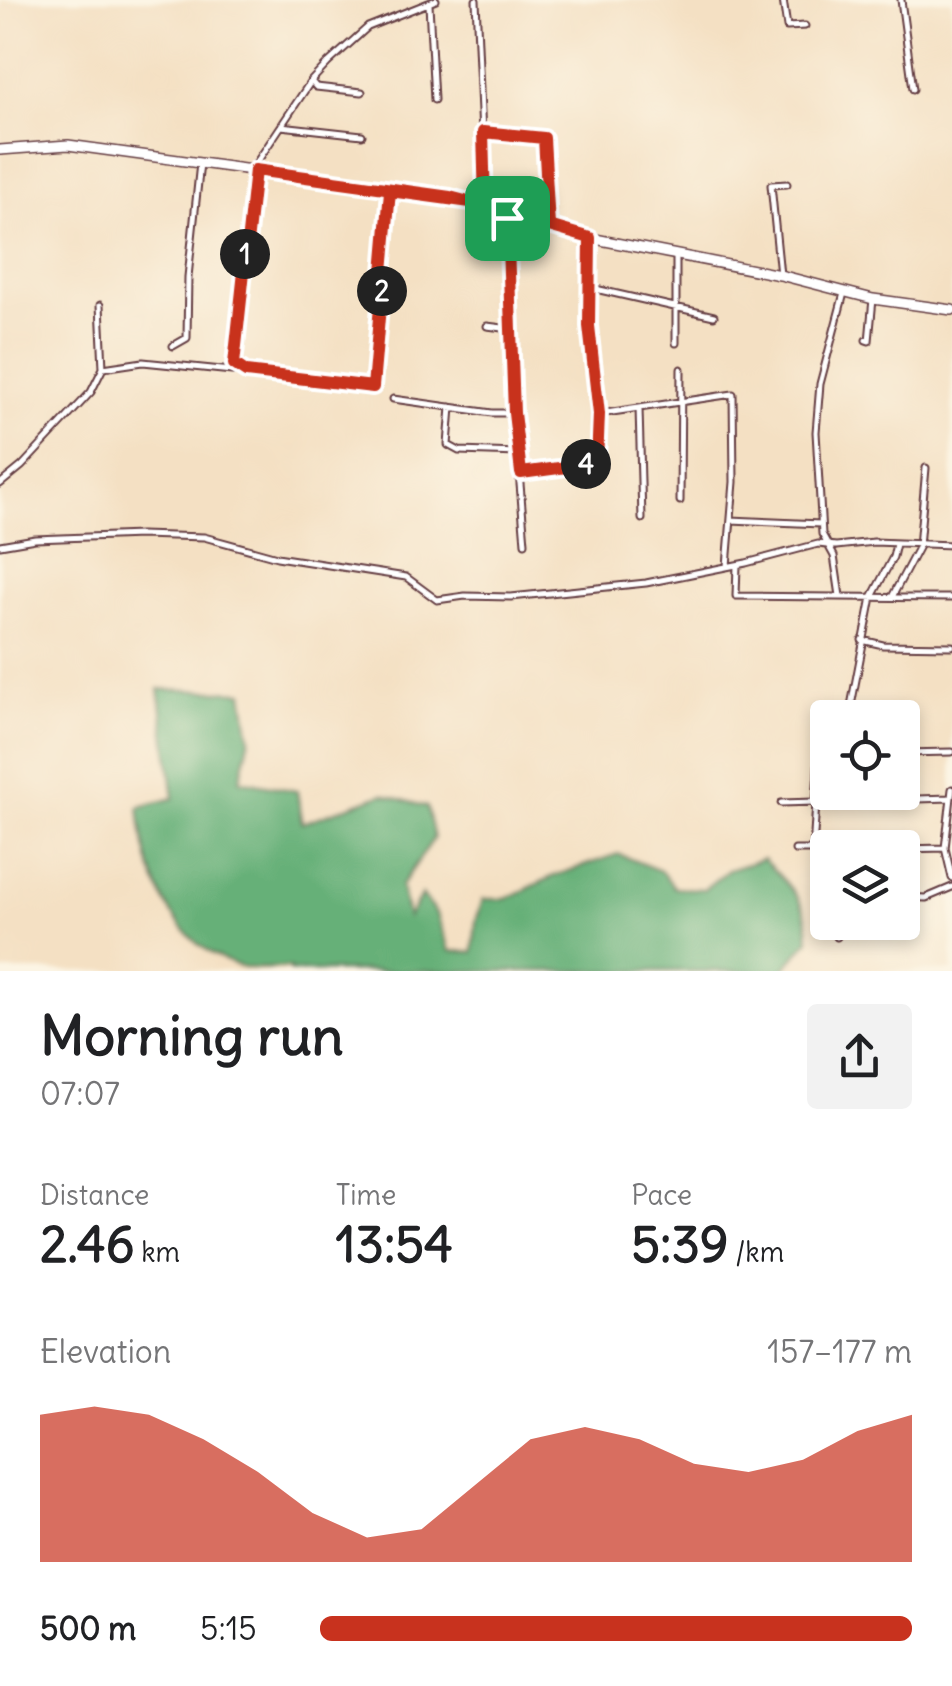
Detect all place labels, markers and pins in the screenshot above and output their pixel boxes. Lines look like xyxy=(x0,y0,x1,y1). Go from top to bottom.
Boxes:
pin xyxy=(465,176,550,261)
pin: 1 xyxy=(220,229,270,279)
pin: 2 xyxy=(357,266,407,316)
pin: 4 xyxy=(561,439,611,489)

